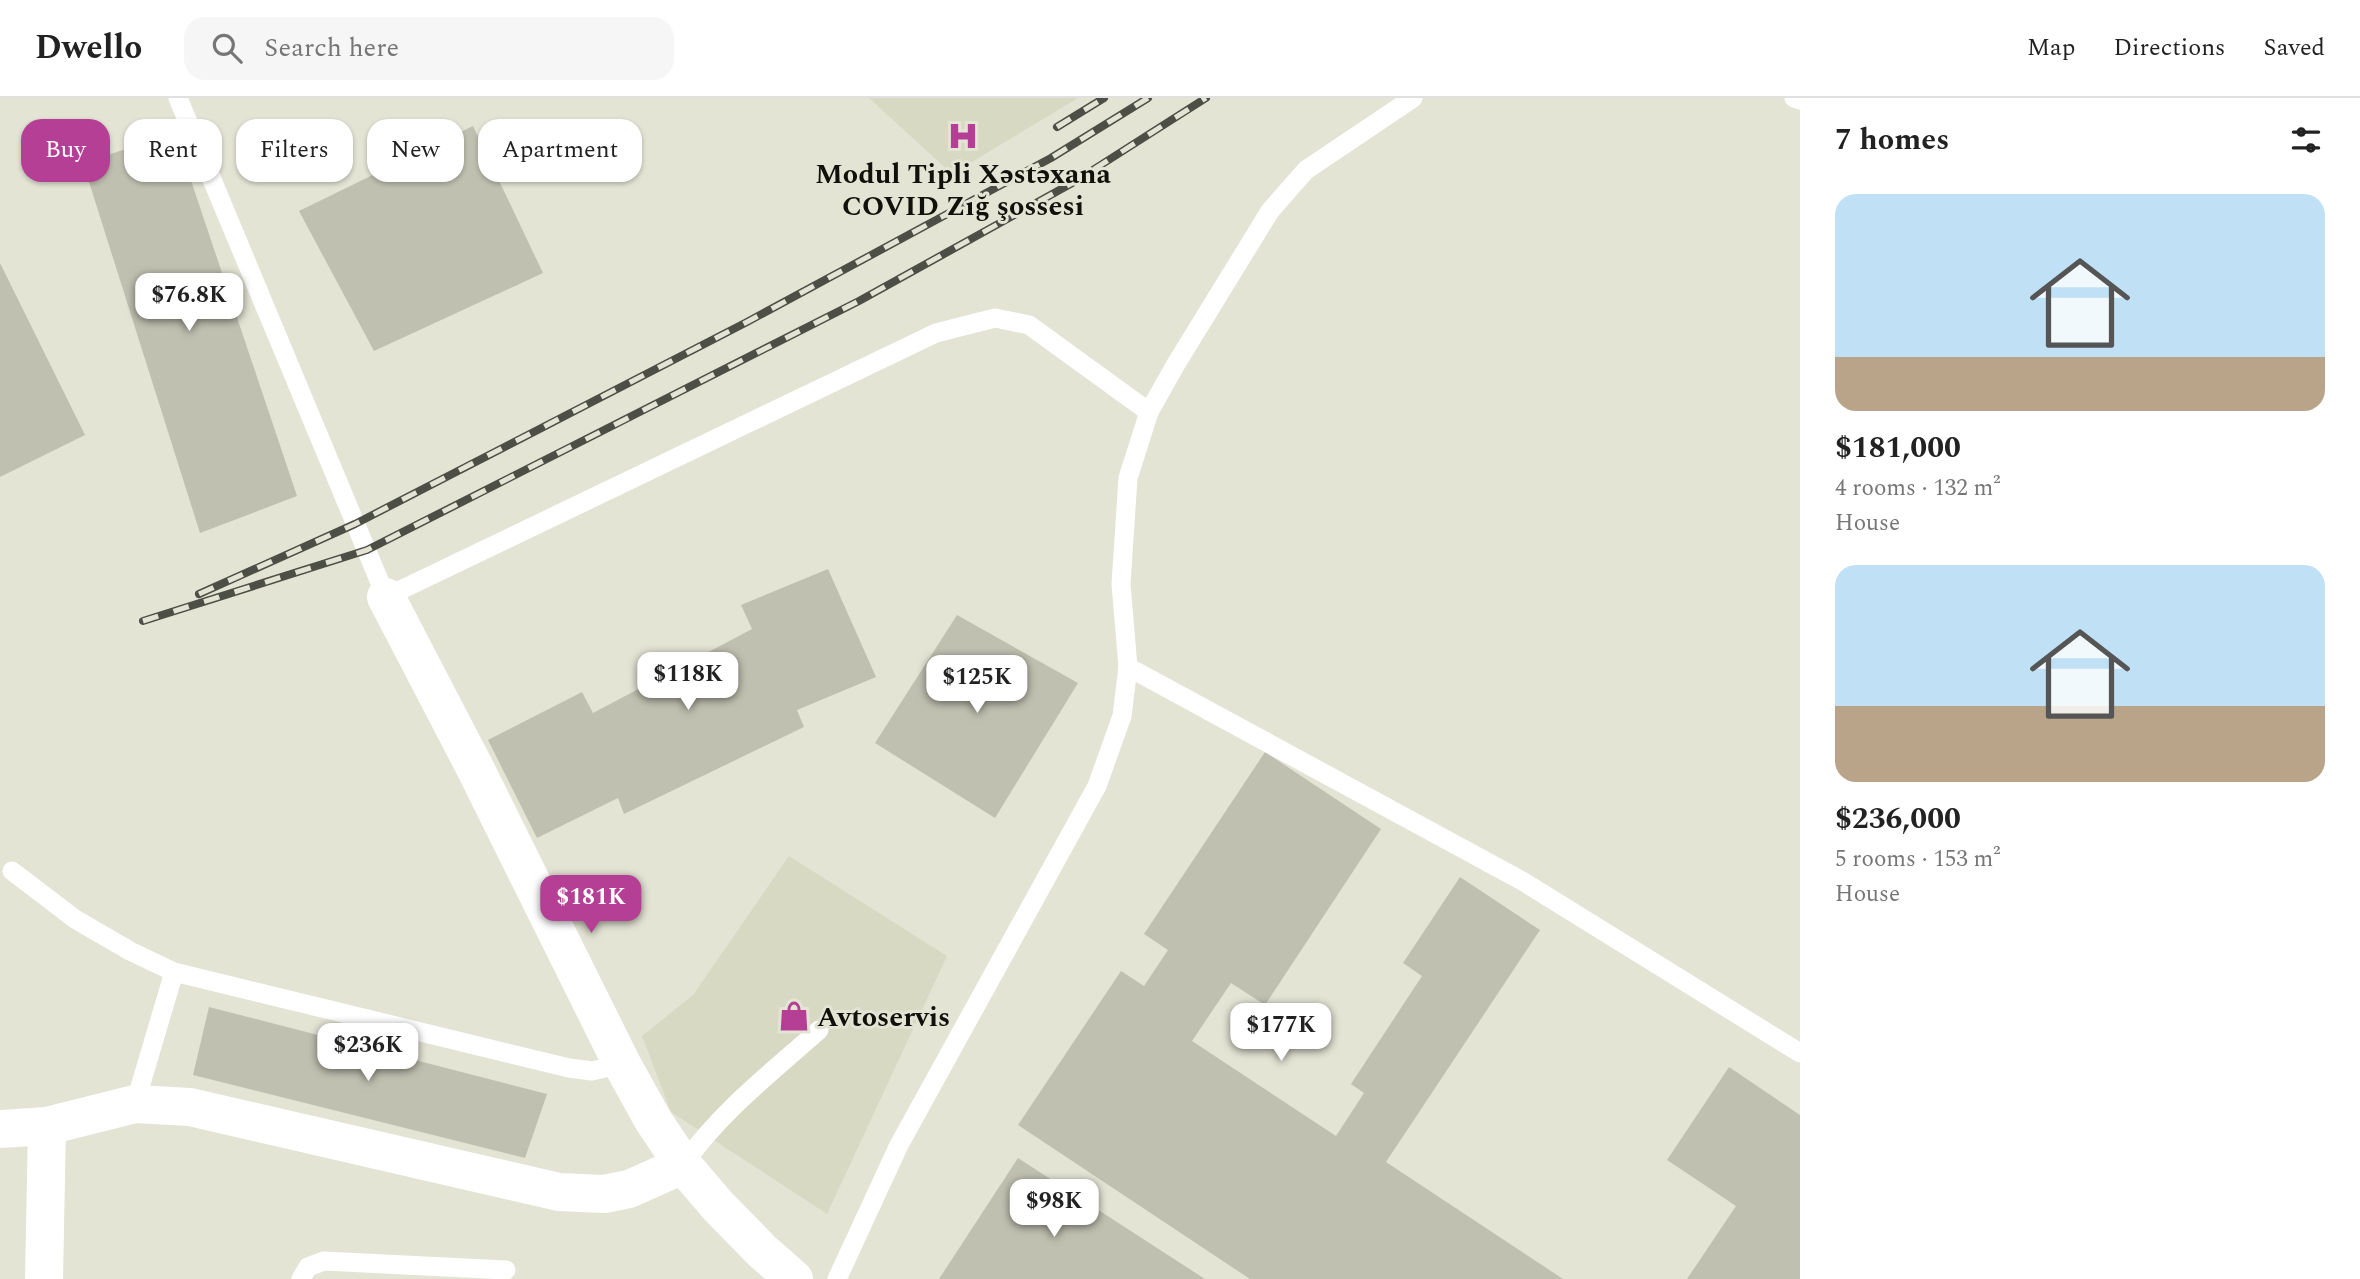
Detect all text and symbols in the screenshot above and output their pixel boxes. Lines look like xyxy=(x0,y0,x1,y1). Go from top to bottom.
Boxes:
search box xyxy=(184,17,674,80)
text: Dwello xyxy=(35,23,142,73)
text: Search here xyxy=(264,28,399,68)
icon: search xyxy=(208,29,246,67)
text: Map xyxy=(2027,30,2075,66)
text: Directions xyxy=(2113,30,2225,66)
text: Saved xyxy=(2263,30,2325,66)
text: 7 homes xyxy=(1835,117,1949,163)
chip: Buy xyxy=(21,119,110,182)
chip: Rent xyxy=(124,119,222,182)
chip: Filters xyxy=(236,119,353,182)
chip: New xyxy=(367,119,464,182)
chip: Apartment xyxy=(478,119,642,182)
hospital icon: Modul Tipli Xəstəxana COVID Zığ şossesi xyxy=(946,119,980,153)
icon: filters xyxy=(2287,121,2325,159)
place label: Modul Tipli Xəstəxana COVID Zığ şossesi xyxy=(815,153,1112,228)
icon: home xyxy=(2017,240,2143,366)
pin: $76.8K xyxy=(132,274,246,333)
text: $76.8K xyxy=(151,278,227,313)
text: $181,000 xyxy=(1835,425,1961,471)
text: 4 rooms · 132 m² xyxy=(1835,471,2001,506)
text: House xyxy=(1835,506,1900,541)
icon: home xyxy=(2017,611,2143,737)
pin: $118K xyxy=(639,652,737,712)
pin: $125K xyxy=(928,656,1026,715)
text: $118K xyxy=(653,657,723,692)
text: $125K xyxy=(942,660,1012,695)
text: $236,000 xyxy=(1835,796,1961,842)
text: 5 rooms · 153 m² xyxy=(1835,842,2001,877)
pin: $181K xyxy=(542,876,640,935)
text: House xyxy=(1835,877,1900,912)
text: $181K xyxy=(556,880,626,915)
place label: Avtoservis xyxy=(817,996,950,1039)
shop icon: Avtoservis xyxy=(777,999,811,1033)
pin: $177K xyxy=(1232,1004,1330,1063)
text: $177K xyxy=(1246,1008,1316,1043)
pin: $236K xyxy=(319,1024,417,1083)
text: $236K xyxy=(333,1028,403,1063)
pin: $98K xyxy=(1013,1180,1095,1239)
text: $98K xyxy=(1026,1184,1082,1219)

